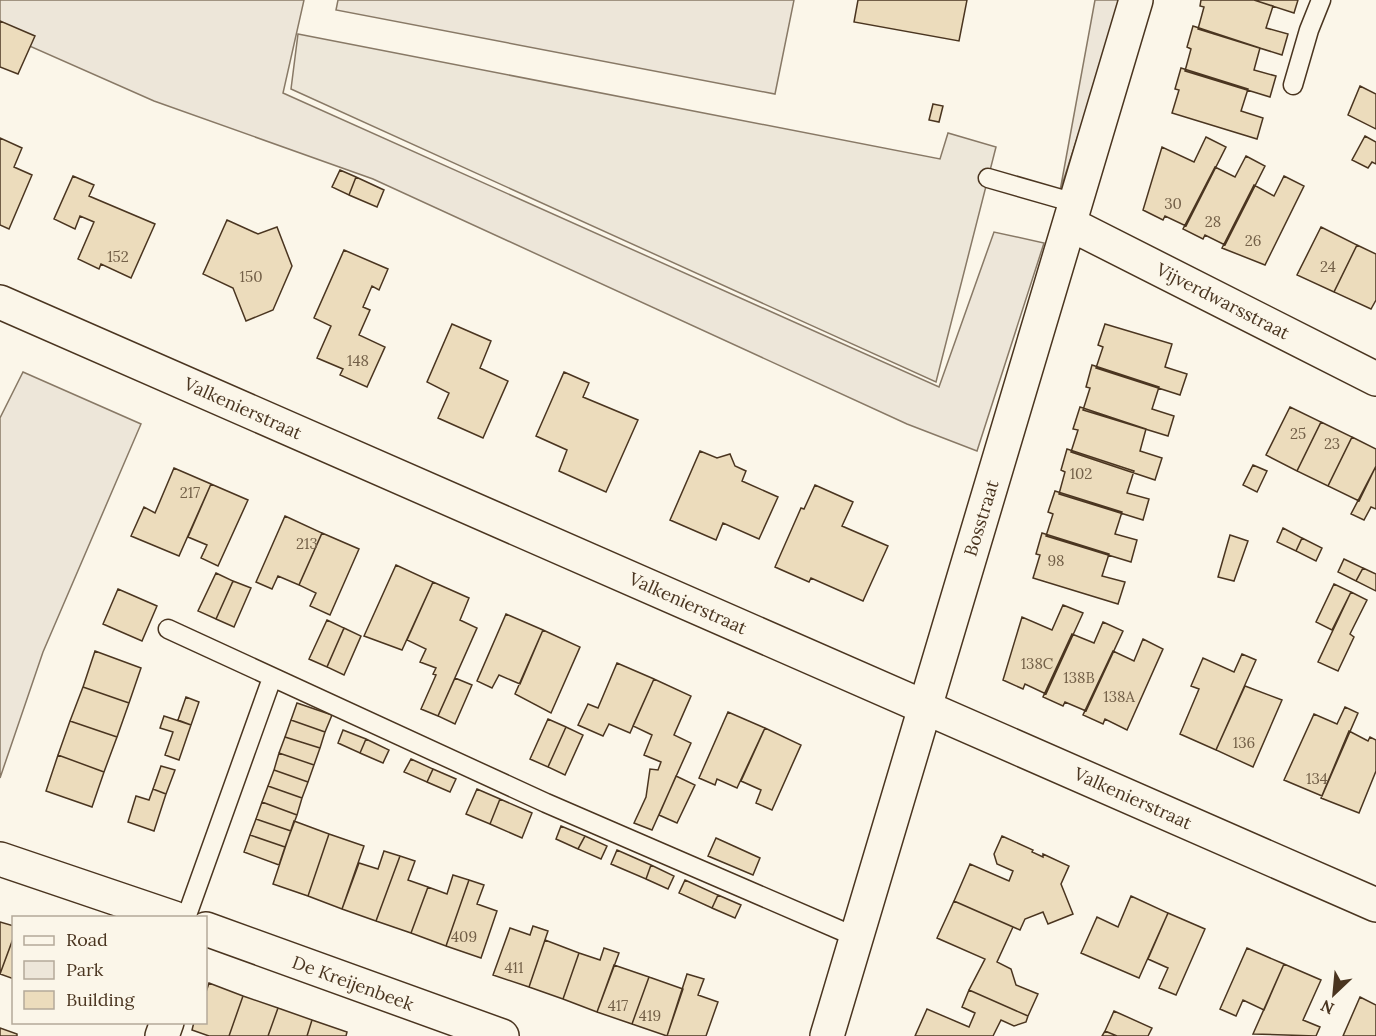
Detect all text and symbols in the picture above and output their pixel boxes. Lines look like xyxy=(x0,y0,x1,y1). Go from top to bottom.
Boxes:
house number: 30 xyxy=(1164,194,1182,213)
house number: 28 xyxy=(1205,212,1221,231)
house number: 26 xyxy=(1245,231,1261,250)
house number: 152 xyxy=(107,247,129,266)
street label: Vijverdwarsstraat xyxy=(1152,257,1293,344)
house number: 24 xyxy=(1320,257,1336,276)
house number: 150 xyxy=(240,267,262,286)
house number: 148 xyxy=(347,351,369,370)
street label: Valkenierstraat xyxy=(180,371,306,444)
house number: 25 xyxy=(1290,424,1306,443)
house number: 23 xyxy=(1324,434,1340,453)
house number: 102 xyxy=(1070,464,1092,483)
street label: Bosstraat xyxy=(959,477,1003,559)
house number: 217 xyxy=(180,483,200,502)
house number: 213 xyxy=(296,534,318,553)
house number: 98 xyxy=(1047,551,1065,570)
street label: Valkenierstraat xyxy=(625,566,751,639)
house number: 138C xyxy=(1021,654,1054,673)
house number: 138B xyxy=(1063,668,1095,687)
house number: 138A xyxy=(1103,687,1135,706)
house number: 136 xyxy=(1233,733,1255,752)
street label: Valkenierstraat xyxy=(1070,761,1196,834)
house number: 134 xyxy=(1306,769,1328,788)
legend xyxy=(12,916,207,1024)
house number: 409 xyxy=(451,927,477,946)
text: Road xyxy=(66,928,108,951)
street label: De Kreijenbeek xyxy=(289,950,417,1016)
text: Park xyxy=(66,958,104,981)
house number: 411 xyxy=(504,958,524,977)
north arrow xyxy=(1304,964,1364,1024)
text: Building xyxy=(66,988,136,1011)
house number: 417 xyxy=(608,996,628,1015)
text: N xyxy=(1317,996,1337,1019)
house number: 419 xyxy=(639,1006,661,1025)

